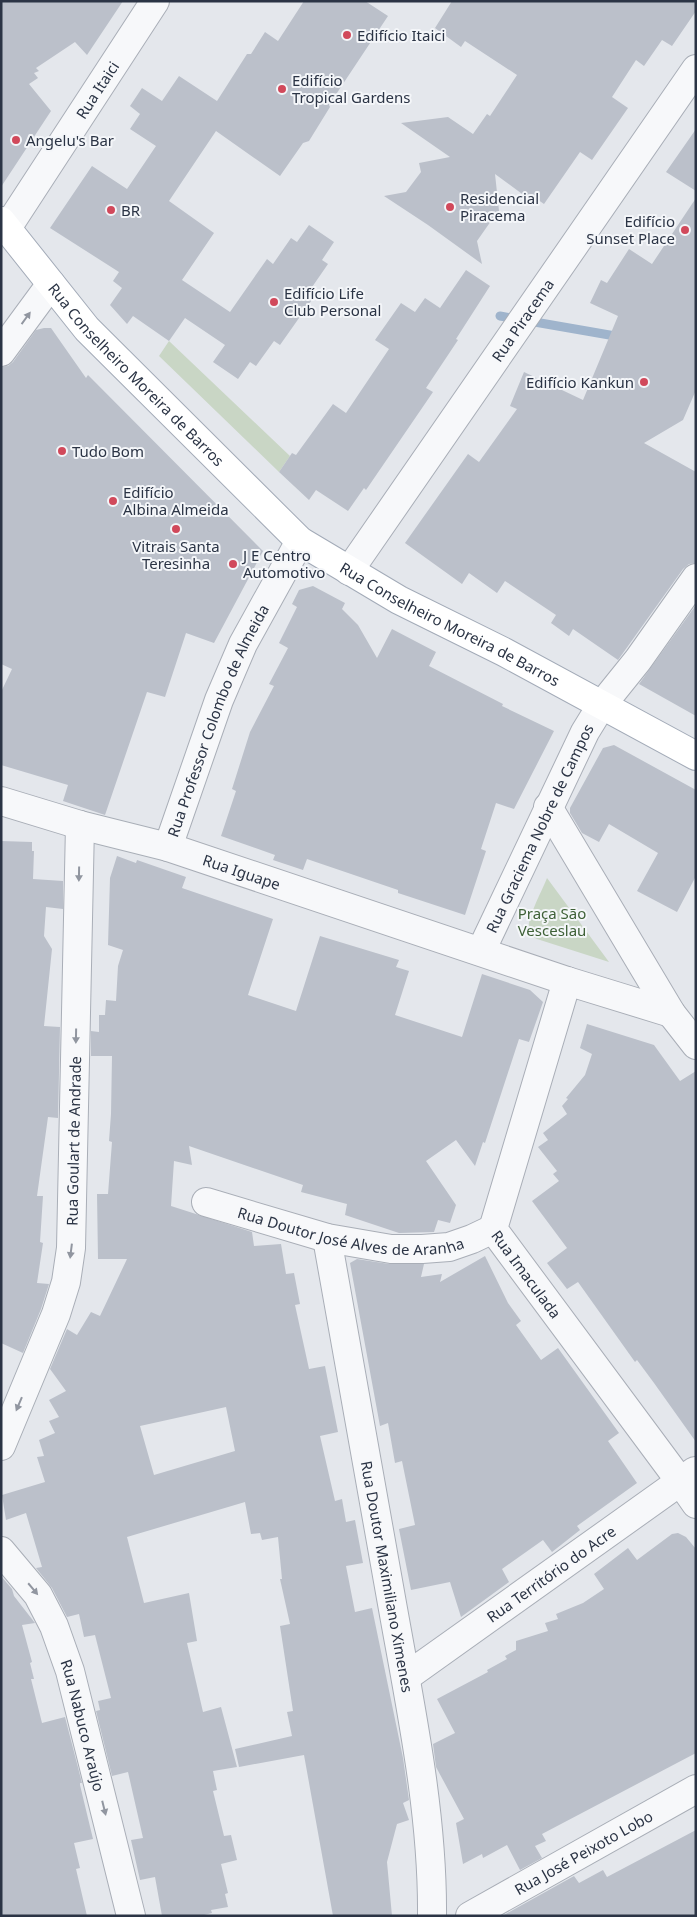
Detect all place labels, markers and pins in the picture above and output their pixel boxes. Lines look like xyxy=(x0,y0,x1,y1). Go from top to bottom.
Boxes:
place label: Edifício Itaici xyxy=(357,25,445,45)
marker: Edifício Itaici xyxy=(341,29,353,41)
place label: Edifício Tropical Gardens xyxy=(292,70,410,107)
marker: Edifício Tropical Gardens xyxy=(276,83,288,95)
place label: Angelu's Bar xyxy=(26,130,114,150)
marker: Angelu's Bar xyxy=(10,134,22,146)
place label: Residencial Piracema xyxy=(460,188,539,225)
place label: BR xyxy=(121,200,141,220)
marker: Residencial Piracema xyxy=(444,201,456,213)
marker: BR xyxy=(105,204,117,216)
place label: Edifício Sunset Place xyxy=(586,211,675,248)
marker: Edifício Sunset Place xyxy=(679,224,691,236)
place label: Edifício Life Club Personal xyxy=(284,283,381,320)
marker: Edifício Life Club Personal xyxy=(268,296,280,308)
place label: Edifício Kankun xyxy=(526,372,634,392)
marker: Edifício Kankun xyxy=(638,376,650,388)
place label: Tudo Bom xyxy=(72,441,144,461)
marker: Tudo Bom xyxy=(56,445,68,457)
place label: Edifício Albina Almeida xyxy=(123,482,229,519)
marker: Edifício Albina Almeida xyxy=(107,495,119,507)
marker: Vitrais Santa Teresinha xyxy=(170,523,182,535)
place label: Vitrais Santa Teresinha xyxy=(132,536,220,573)
place label: J E Centro Automotivo xyxy=(241,545,325,582)
marker: J E Centro Automotivo xyxy=(227,558,239,570)

